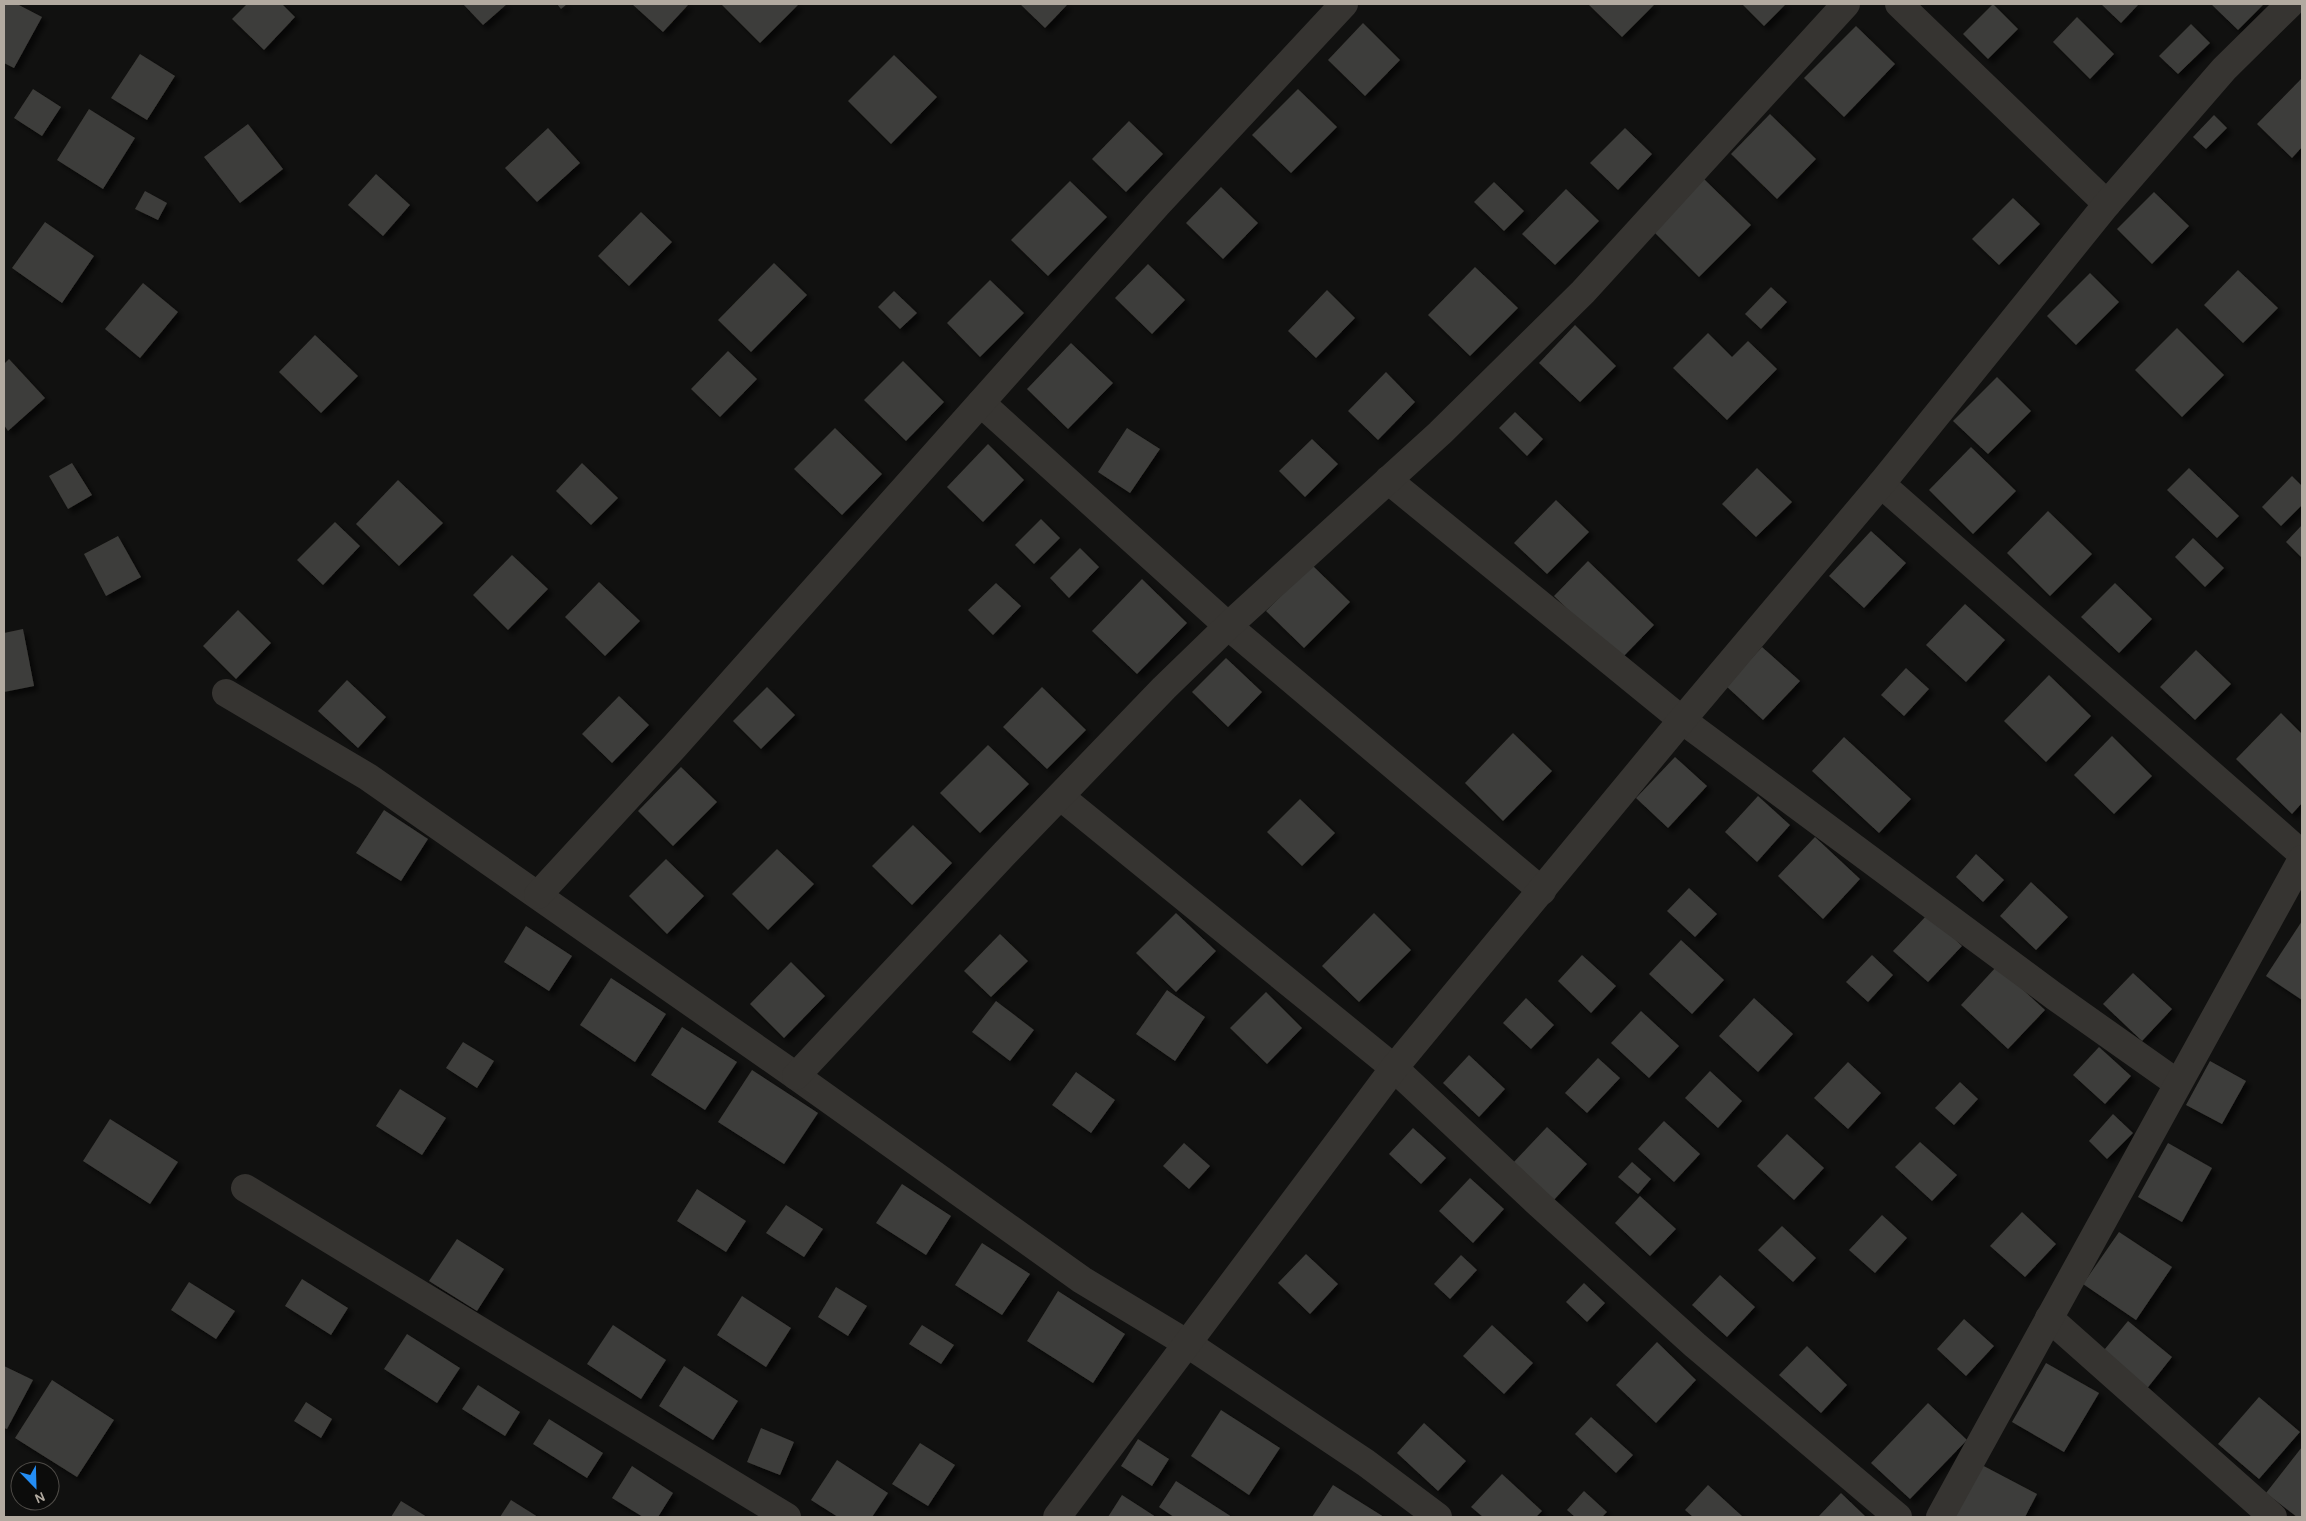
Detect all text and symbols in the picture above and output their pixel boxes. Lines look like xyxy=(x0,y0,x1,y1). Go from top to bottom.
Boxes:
north arrow xyxy=(10,1461,60,1511)
text: N xyxy=(32,1488,48,1507)

